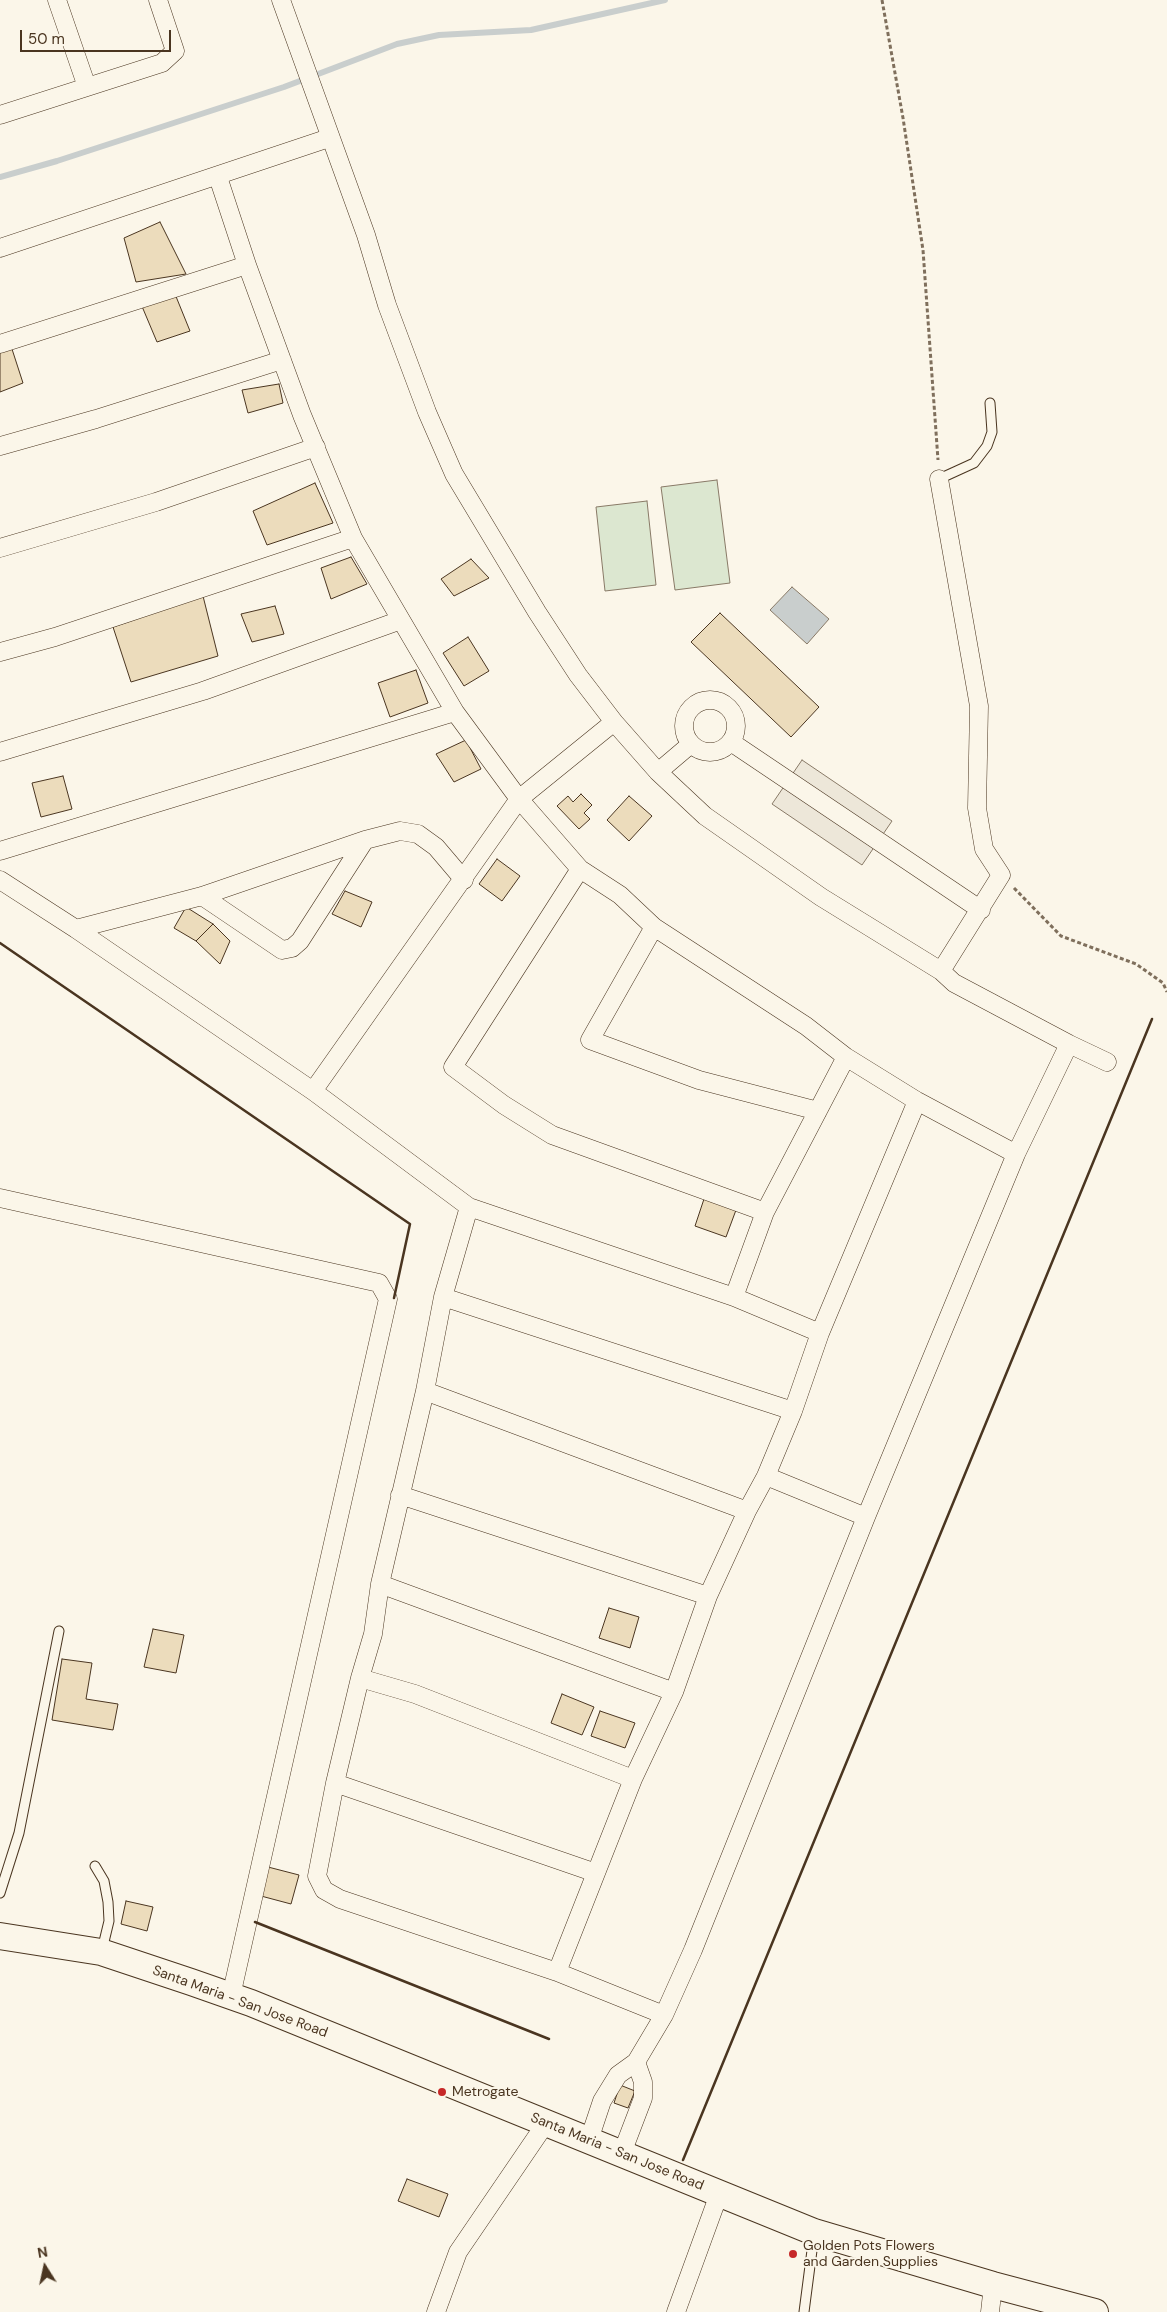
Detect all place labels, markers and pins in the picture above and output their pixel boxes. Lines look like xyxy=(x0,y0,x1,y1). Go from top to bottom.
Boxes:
place label: Metrogate xyxy=(452,2084,518,2100)
marker: Metrogate xyxy=(436,2086,448,2098)
place label: Golden Pots Flowers and Garden Supplies xyxy=(803,2238,938,2270)
marker: Golden Pots Flowers and Garden Supplies xyxy=(787,2248,799,2260)

